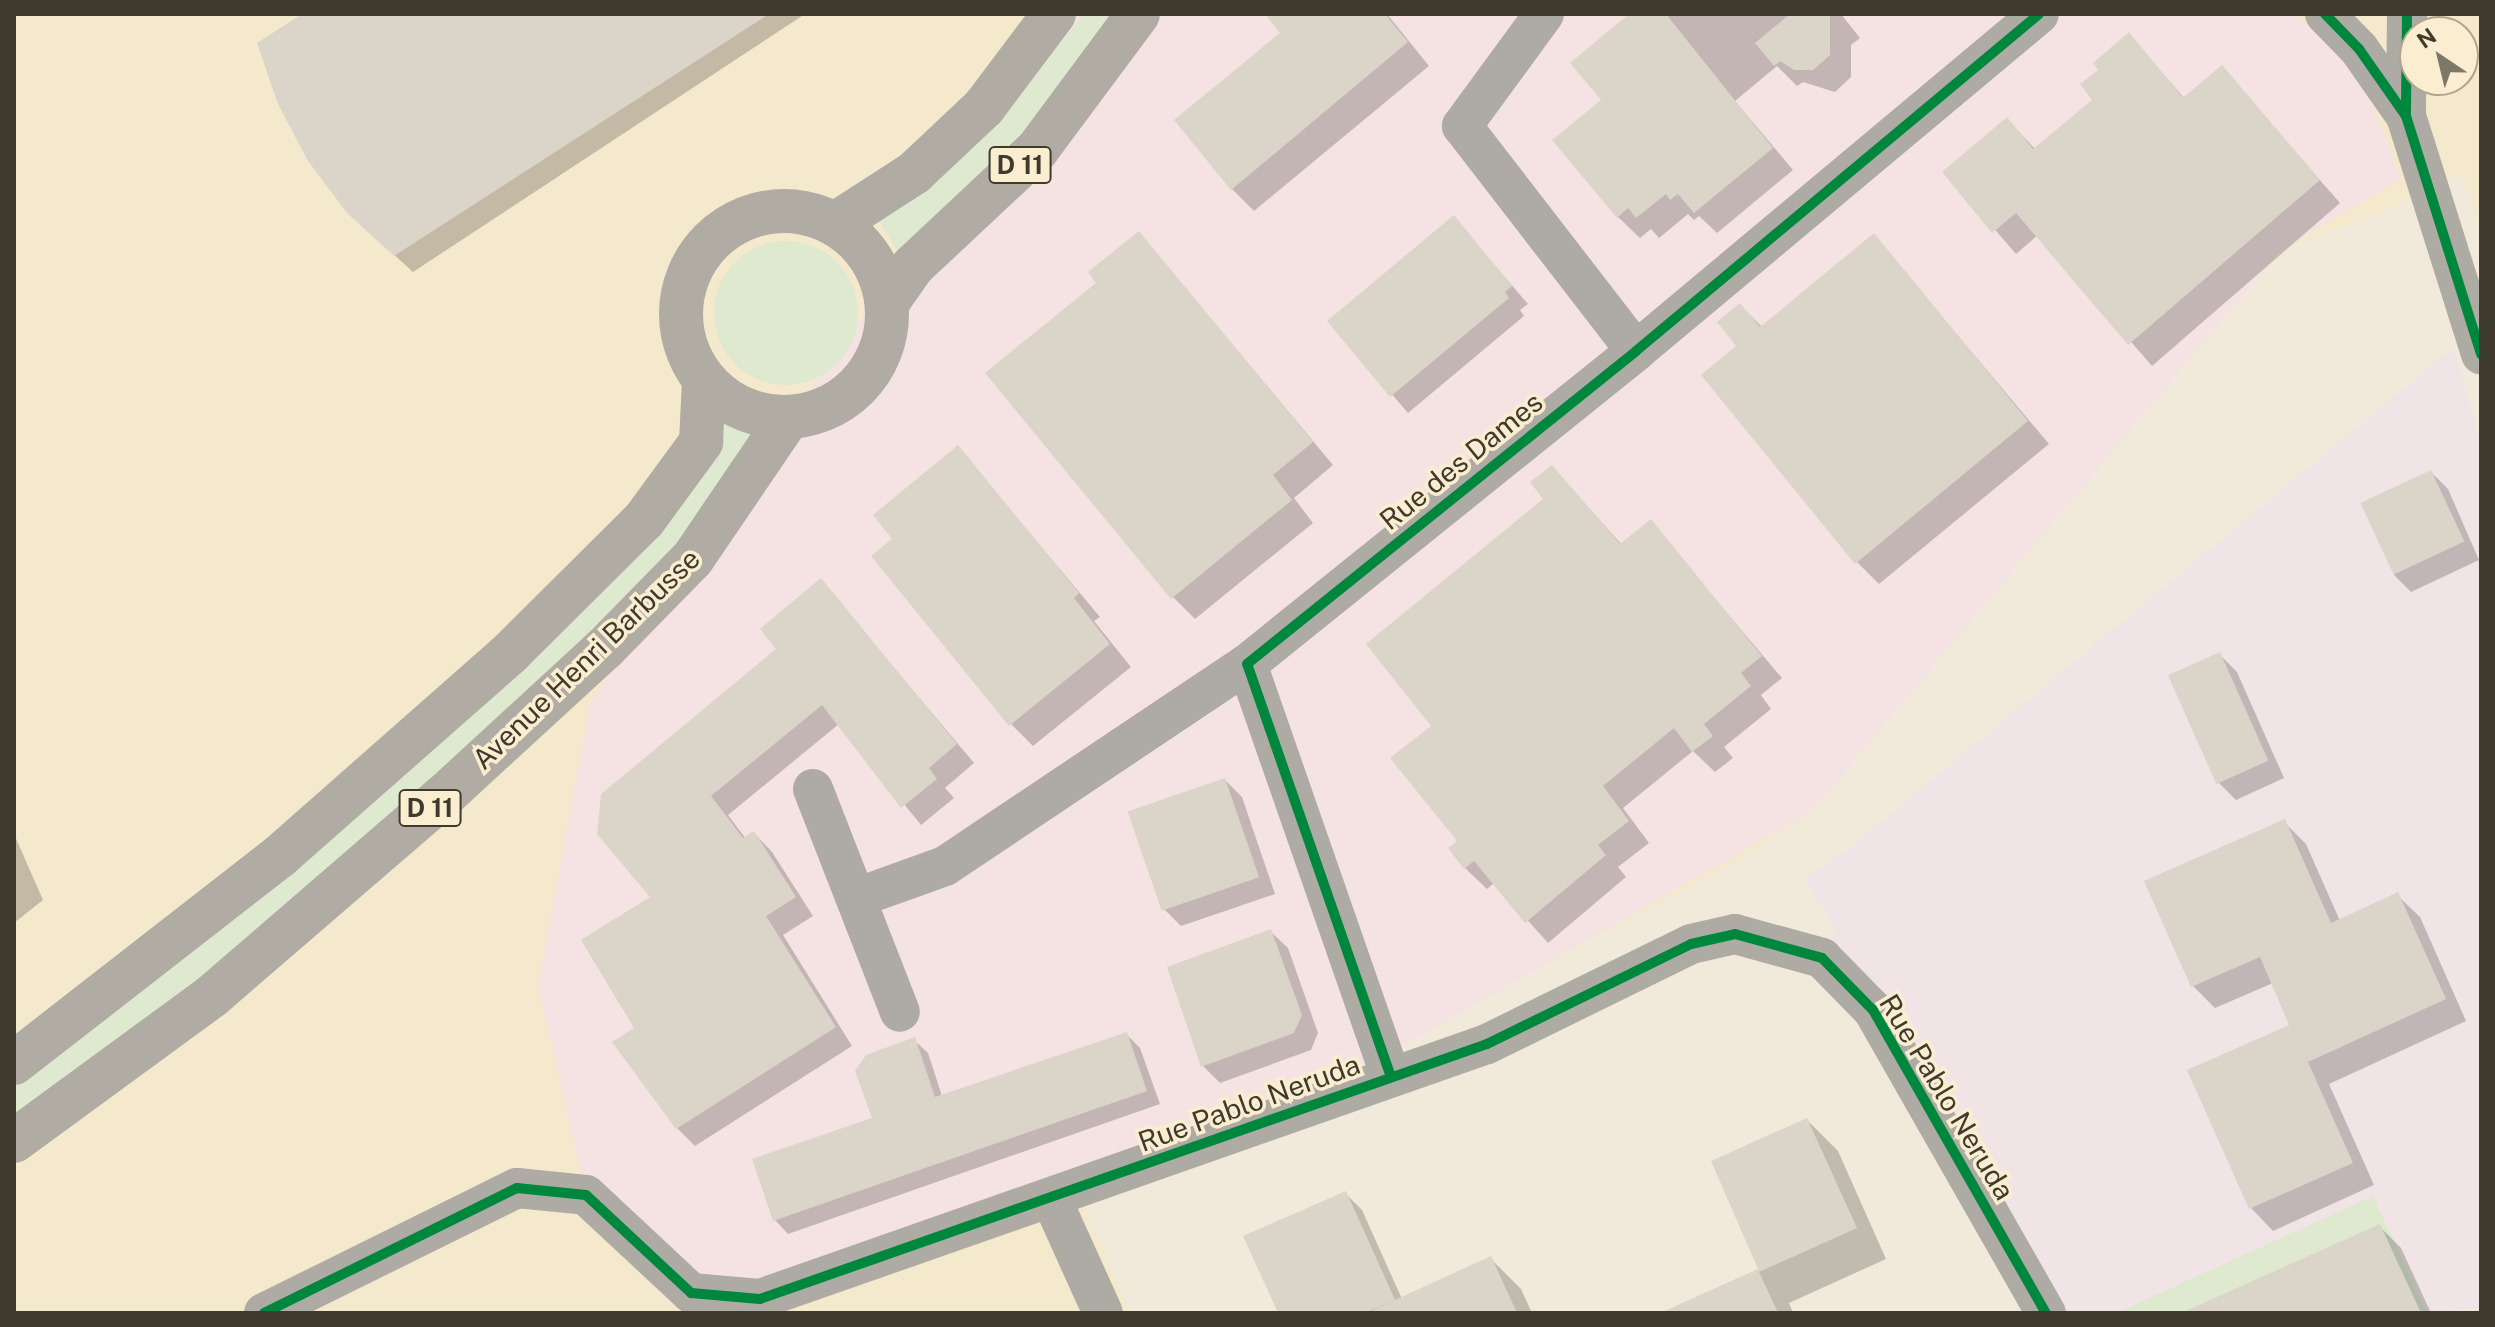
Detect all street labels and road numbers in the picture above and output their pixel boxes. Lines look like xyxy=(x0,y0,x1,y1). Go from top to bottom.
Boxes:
road number: D 11 xyxy=(988,143,1052,187)
street label: Rue des Dames xyxy=(1373,385,1549,537)
street label: Avenue Henri Barbusse xyxy=(465,542,707,776)
road number: D 11 xyxy=(398,786,462,830)
street label: Rue Pablo Neruda xyxy=(1872,988,2022,1206)
street label: Rue Pablo Neruda xyxy=(1133,1047,1365,1159)

